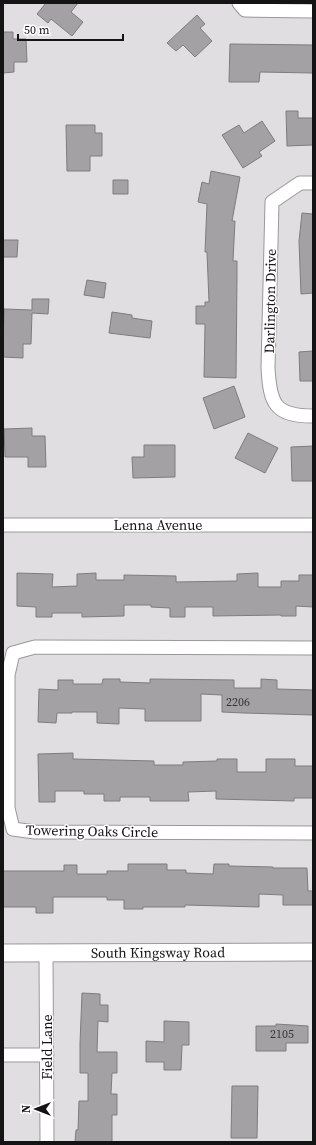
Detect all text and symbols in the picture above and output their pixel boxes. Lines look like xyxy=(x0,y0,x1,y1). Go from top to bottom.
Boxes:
scale bar xyxy=(18,16,123,42)
text: 50 m xyxy=(24,22,50,38)
street label: Darlington Drive xyxy=(259,249,281,353)
street label: Lenna Avenue xyxy=(114,515,202,535)
house number: 2206 xyxy=(226,694,250,710)
street label: Towering Oaks Circle xyxy=(26,820,158,842)
street label: South Kingsway Road xyxy=(91,942,225,963)
street label: Field Lane xyxy=(37,1014,57,1080)
house number: 2105 xyxy=(270,1026,294,1042)
north arrow xyxy=(16,1089,56,1129)
text: N xyxy=(19,1105,34,1113)

